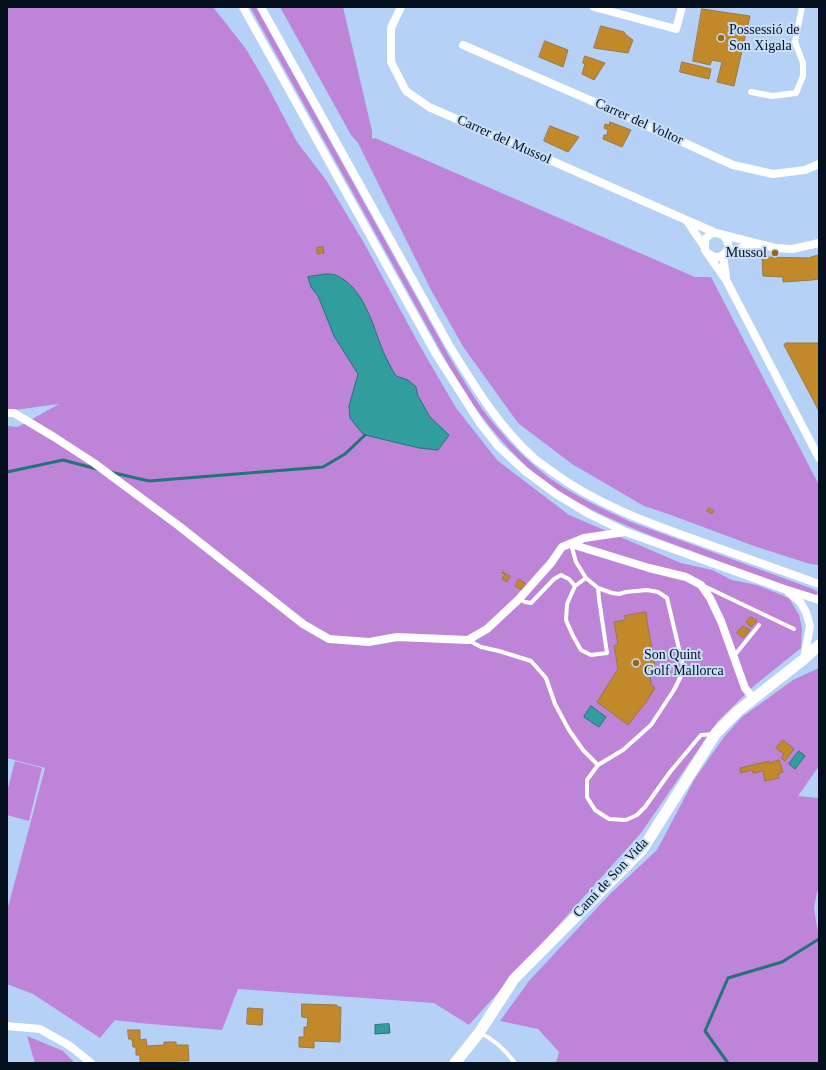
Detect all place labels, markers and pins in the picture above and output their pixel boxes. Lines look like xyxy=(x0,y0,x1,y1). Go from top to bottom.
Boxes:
place label: Possessió de Son Xigala xyxy=(729,22,799,54)
marker: Possessió de Son Xigala xyxy=(716,33,726,43)
place label: Mussol xyxy=(726,245,767,261)
marker: Mussol xyxy=(770,248,780,258)
place label: Son Quint Golf Mallorca xyxy=(644,647,724,680)
marker: Son Quint Golf Mallorca xyxy=(631,658,641,668)

